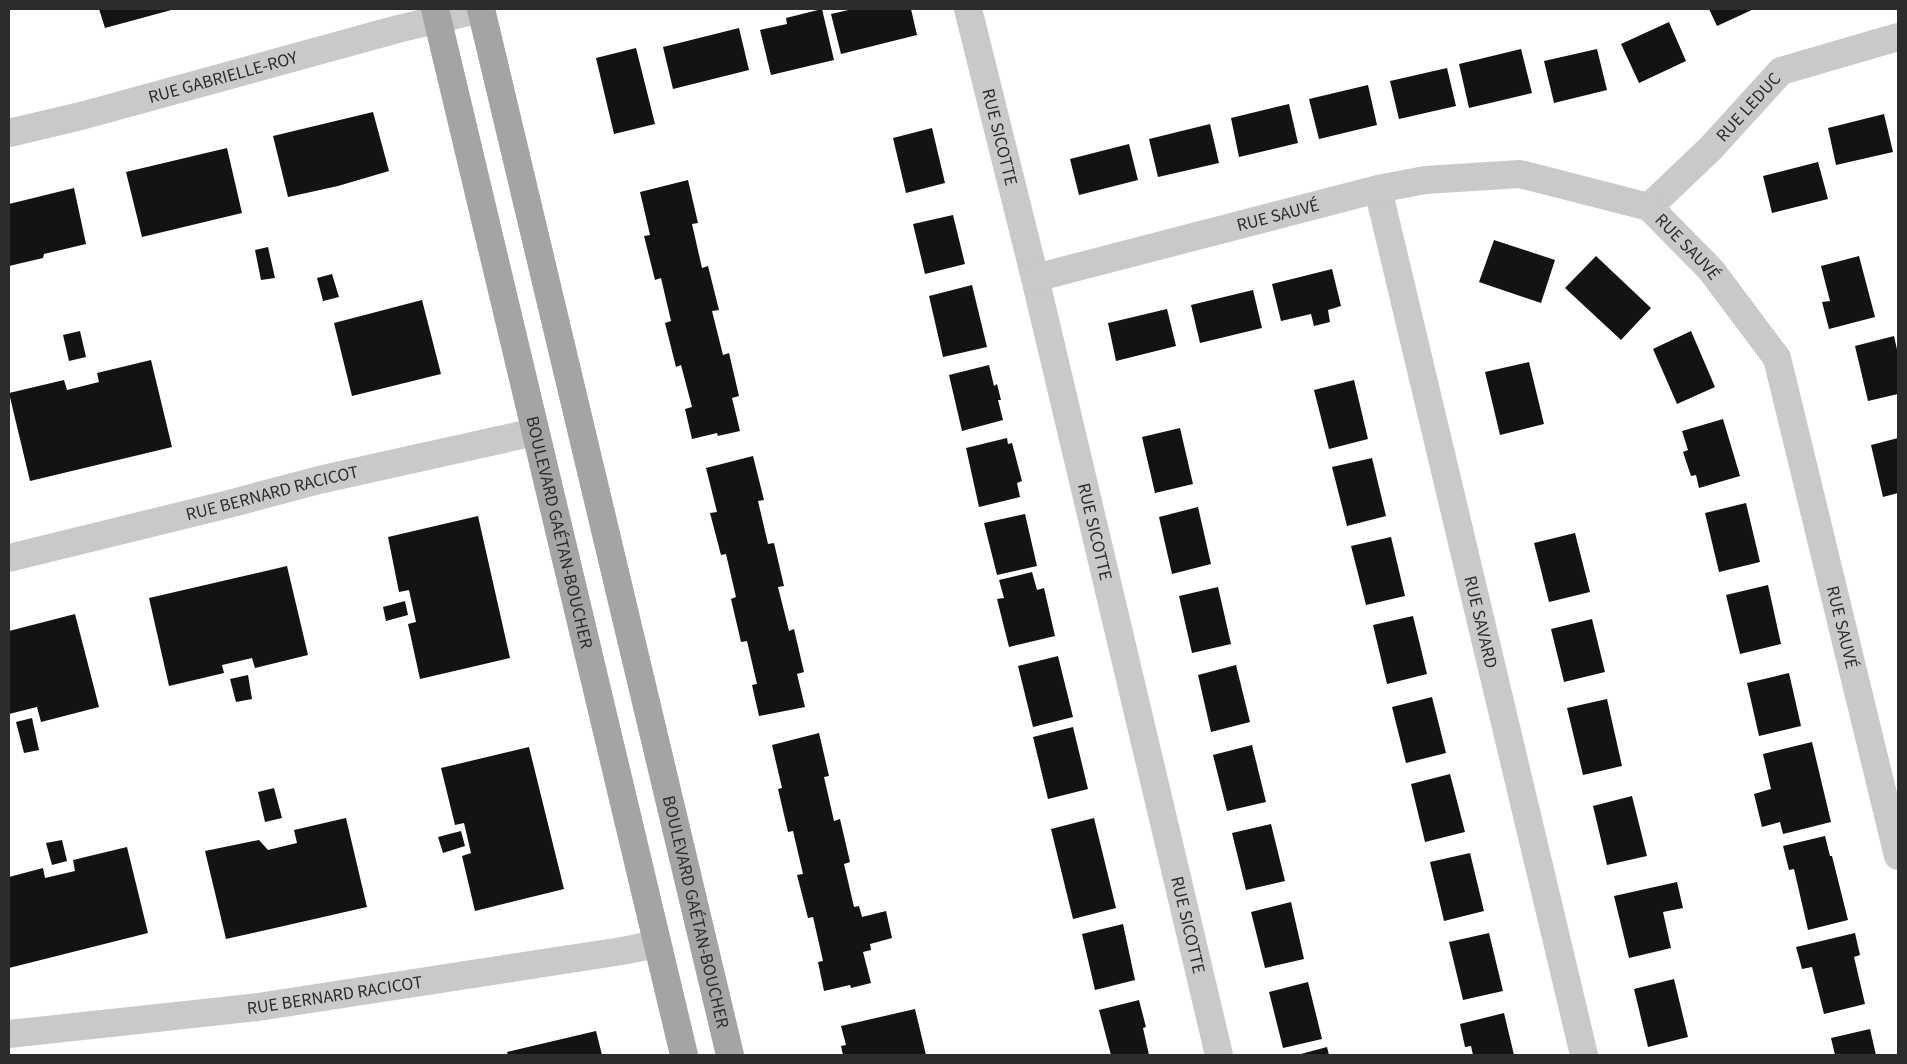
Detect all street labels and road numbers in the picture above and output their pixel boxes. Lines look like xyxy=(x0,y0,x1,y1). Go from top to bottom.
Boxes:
street label: RUE GABRIELLE-ROY xyxy=(145,45,301,110)
street label: RUE LEDUC xyxy=(1710,67,1787,147)
street label: RUE SICOTTE xyxy=(976,86,1024,188)
street label: RUE SAUVÉ xyxy=(1234,192,1322,238)
street label: RUE SAUVÉ xyxy=(1649,208,1727,285)
street label: BOULEVARD GAÉTAN-BOUCHER xyxy=(520,414,599,651)
street label: RUE BERNARD RACICOT xyxy=(183,459,361,527)
street label: RUE SICOTTE xyxy=(1071,480,1119,583)
street label: RUE SAVARD xyxy=(1458,573,1504,671)
street label: RUE SAUVÉ xyxy=(1820,583,1865,671)
street label: BOULEVARD GAÉTAN-BOUCHER xyxy=(656,793,736,1031)
street label: RUE SICOTTE xyxy=(1165,874,1212,976)
street label: RUE BERNARD RACICOT xyxy=(246,969,425,1021)

